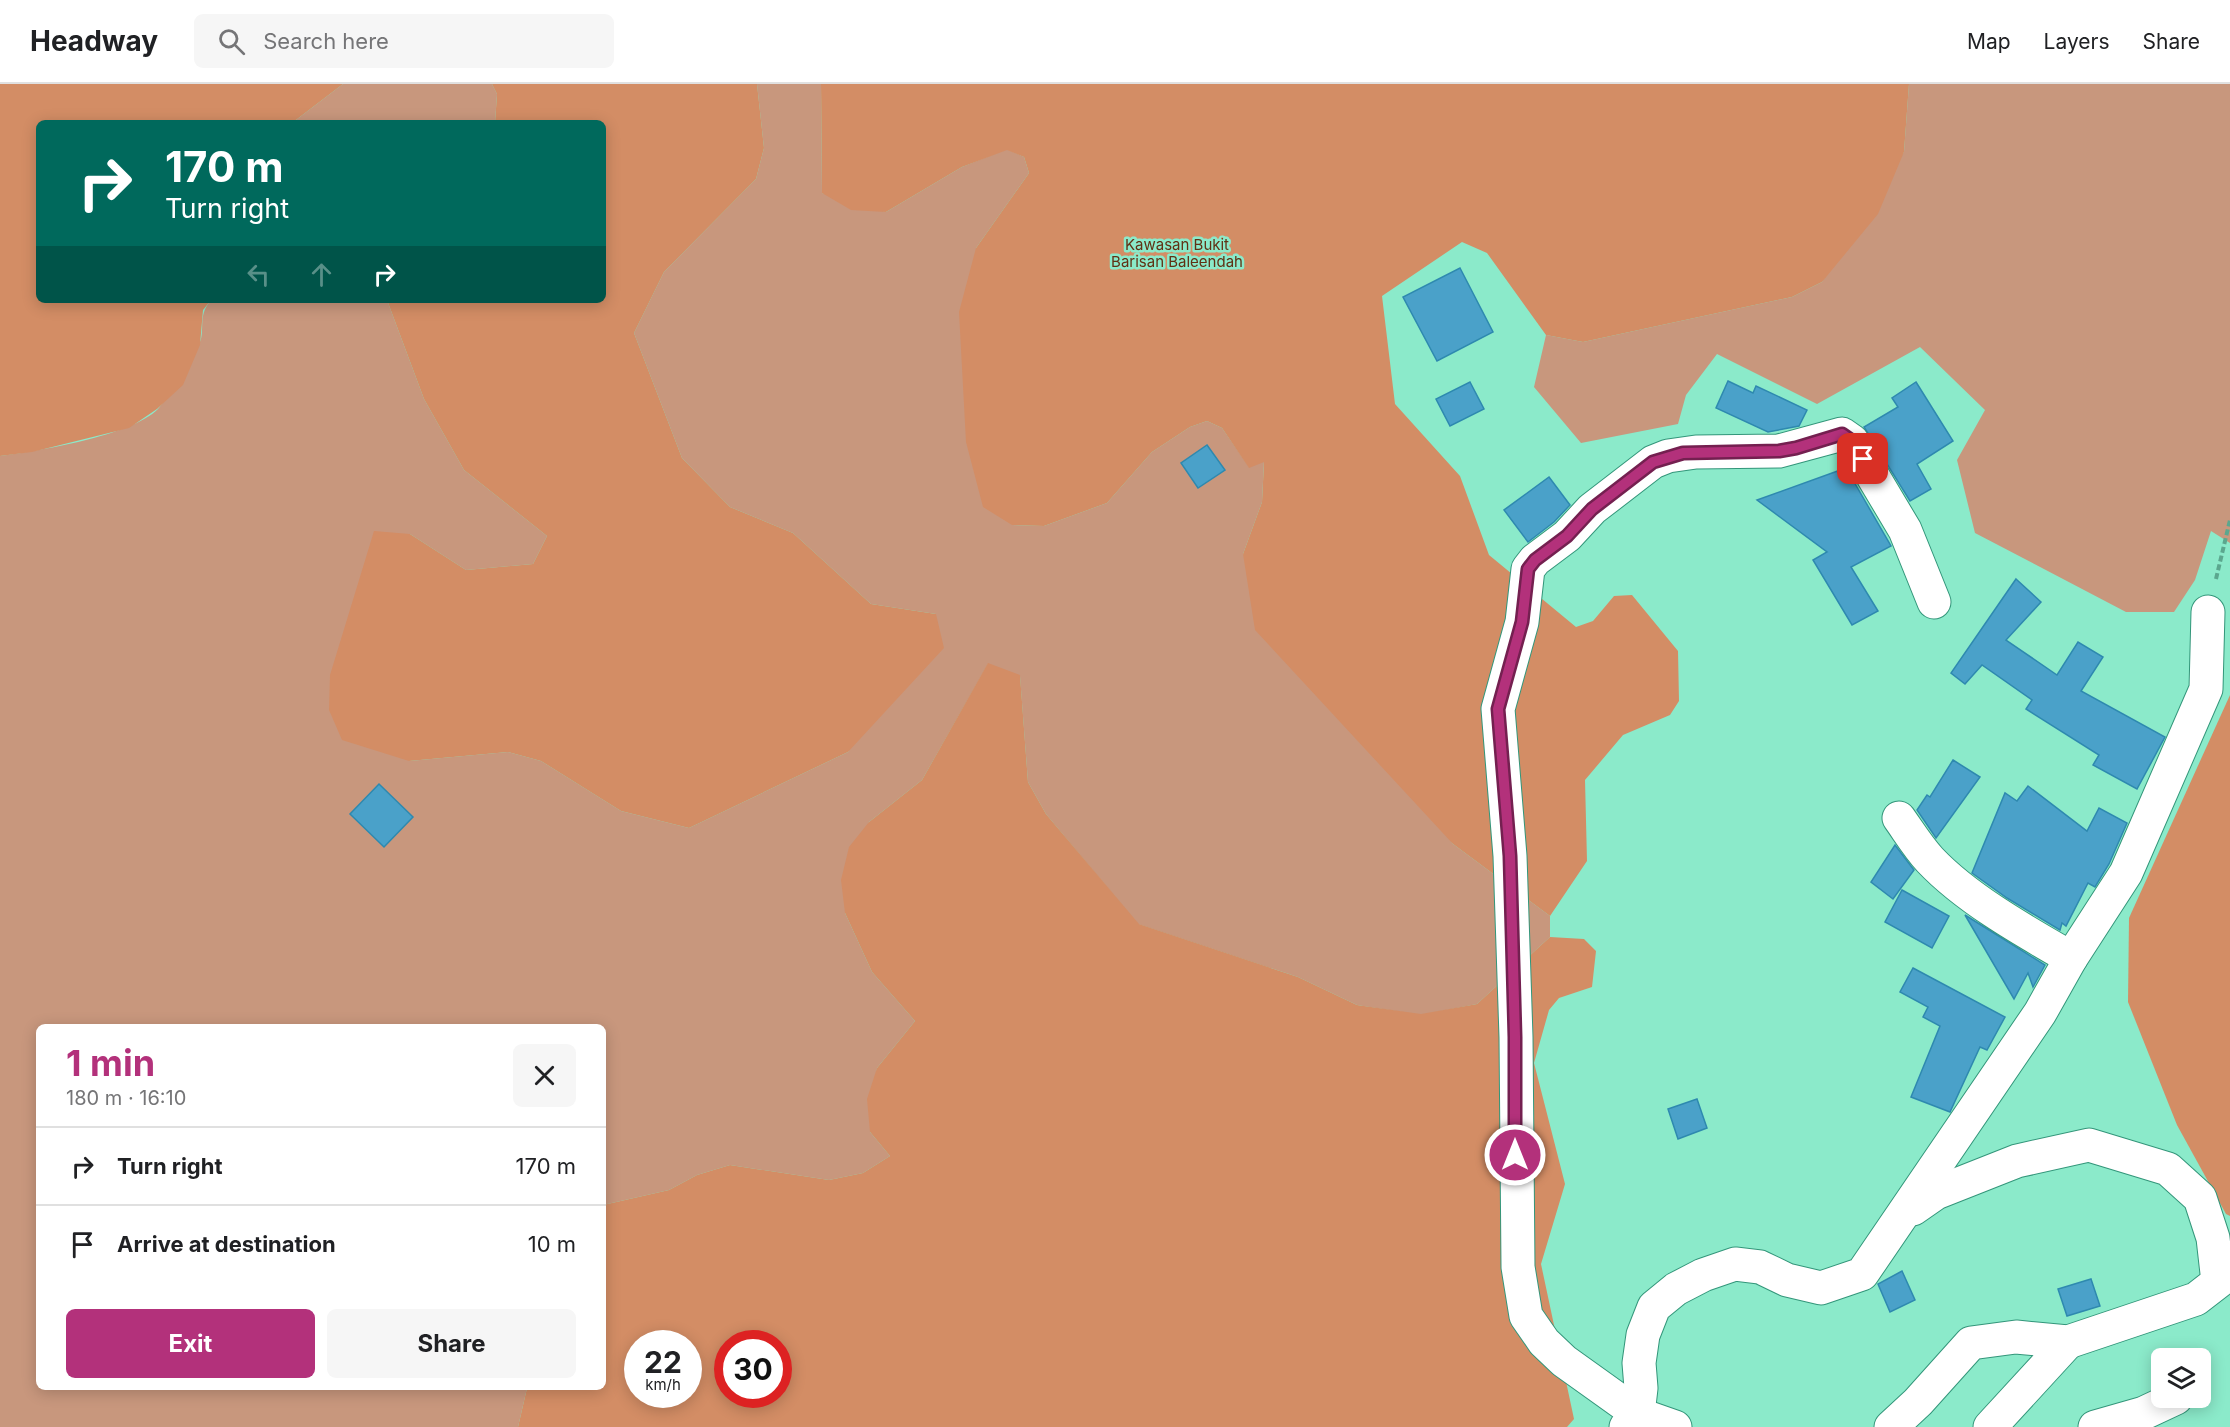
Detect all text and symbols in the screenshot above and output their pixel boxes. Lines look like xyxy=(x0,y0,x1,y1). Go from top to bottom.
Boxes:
search box xyxy=(194,14,614,68)
text: Headway xyxy=(30,24,158,58)
icon: search xyxy=(215,25,248,58)
text: Search here xyxy=(263,28,389,54)
text: Map xyxy=(1967,29,2011,54)
text: Layers xyxy=(2044,29,2110,54)
text: Share xyxy=(2143,29,2200,54)
text: 170 m xyxy=(165,141,283,192)
icon: right xyxy=(66,144,144,222)
text: Turn right xyxy=(165,192,289,225)
park label: Kawasan Bukit Barisan Baleendah xyxy=(1111,235,1243,271)
icon: left xyxy=(242,258,275,291)
icon: ahead xyxy=(305,258,338,291)
icon: right xyxy=(368,258,401,291)
pin xyxy=(1837,433,1888,484)
icon: arrive xyxy=(1846,442,1879,475)
text: 1 min xyxy=(66,1041,155,1085)
button: close xyxy=(513,1044,576,1107)
text: 180 m · 16:10 xyxy=(66,1086,186,1110)
position arrow xyxy=(1483,1123,1547,1187)
icon: right xyxy=(66,1150,99,1183)
text: Turn right xyxy=(117,1153,223,1179)
text: 170 m xyxy=(516,1153,576,1179)
icon: arrive xyxy=(66,1228,99,1261)
text: Arrive at destination xyxy=(117,1231,336,1257)
text: 10 m xyxy=(528,1231,576,1257)
button: Exit xyxy=(66,1309,315,1378)
button: Share xyxy=(327,1309,576,1378)
speed limit sign: 30 xyxy=(714,1330,792,1408)
text: 22 xyxy=(644,1344,682,1380)
map controls xyxy=(2151,1348,2211,1408)
button: layers xyxy=(2151,1348,2211,1408)
text: km/h xyxy=(645,1375,681,1394)

